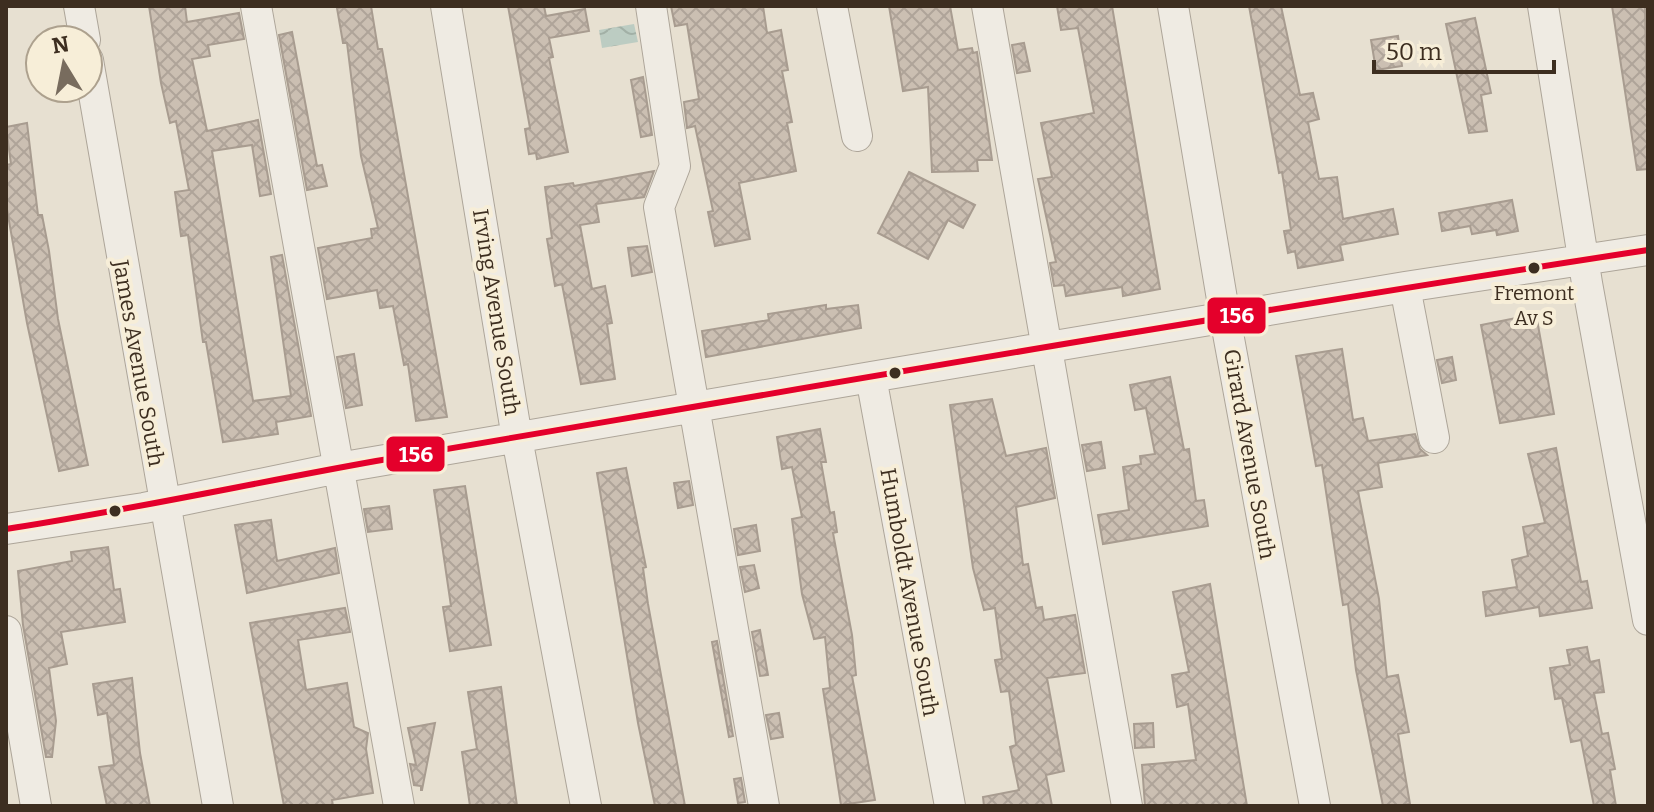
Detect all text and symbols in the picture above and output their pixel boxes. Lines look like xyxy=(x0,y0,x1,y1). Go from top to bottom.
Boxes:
north arrow xyxy=(24,24,104,104)
scale bar xyxy=(1374,24,1554,74)
text: N xyxy=(50,30,71,60)
text: 50 m xyxy=(1386,38,1442,66)
street label: Irving Avenue South xyxy=(467,207,526,418)
street label: James Avenue South xyxy=(107,257,170,469)
marker: Fremont Av S xyxy=(1526,260,1542,276)
place label: Fremont Av S xyxy=(1494,281,1574,330)
line badge: 156 xyxy=(1206,296,1267,335)
text: 156 xyxy=(1220,302,1254,329)
street label: Girard Avenue South xyxy=(1218,347,1281,562)
unlabelled marker xyxy=(887,365,903,381)
line badge: 156 xyxy=(385,435,446,473)
text: 156 xyxy=(399,441,433,468)
street label: Humboldt Avenue South xyxy=(874,466,945,719)
unlabelled marker xyxy=(107,503,123,519)

